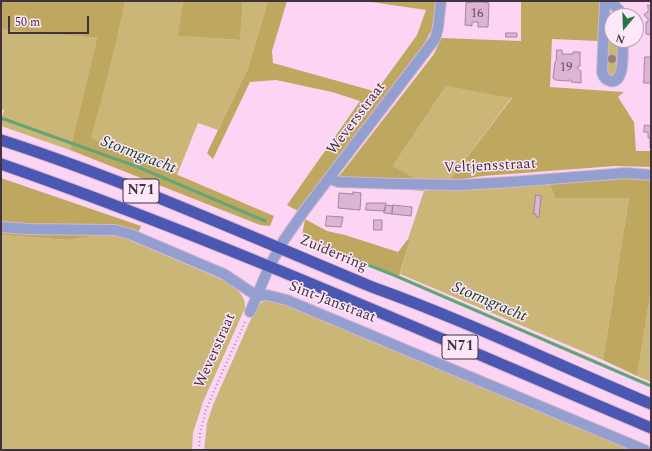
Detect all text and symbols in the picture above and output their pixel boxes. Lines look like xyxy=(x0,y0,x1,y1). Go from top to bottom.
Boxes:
house number: 16 xyxy=(471,6,483,22)
scale bar xyxy=(10,8,91,34)
north arrow xyxy=(604,8,644,48)
text: 50 m xyxy=(15,13,40,32)
text: N xyxy=(613,29,627,48)
house number: 19 xyxy=(560,60,572,76)
street label: Weversstraat xyxy=(324,79,390,159)
water label: Stormgracht xyxy=(98,133,178,179)
street label: Veltjensstraat xyxy=(443,156,537,178)
road number: N71 xyxy=(123,179,159,203)
street label: Zuiderring xyxy=(296,232,370,276)
street label: Sint-Janstraat xyxy=(286,278,378,328)
water label: Stormgracht xyxy=(449,279,529,327)
street label: Weverstraat xyxy=(192,311,240,391)
road number: N71 xyxy=(442,335,478,359)

